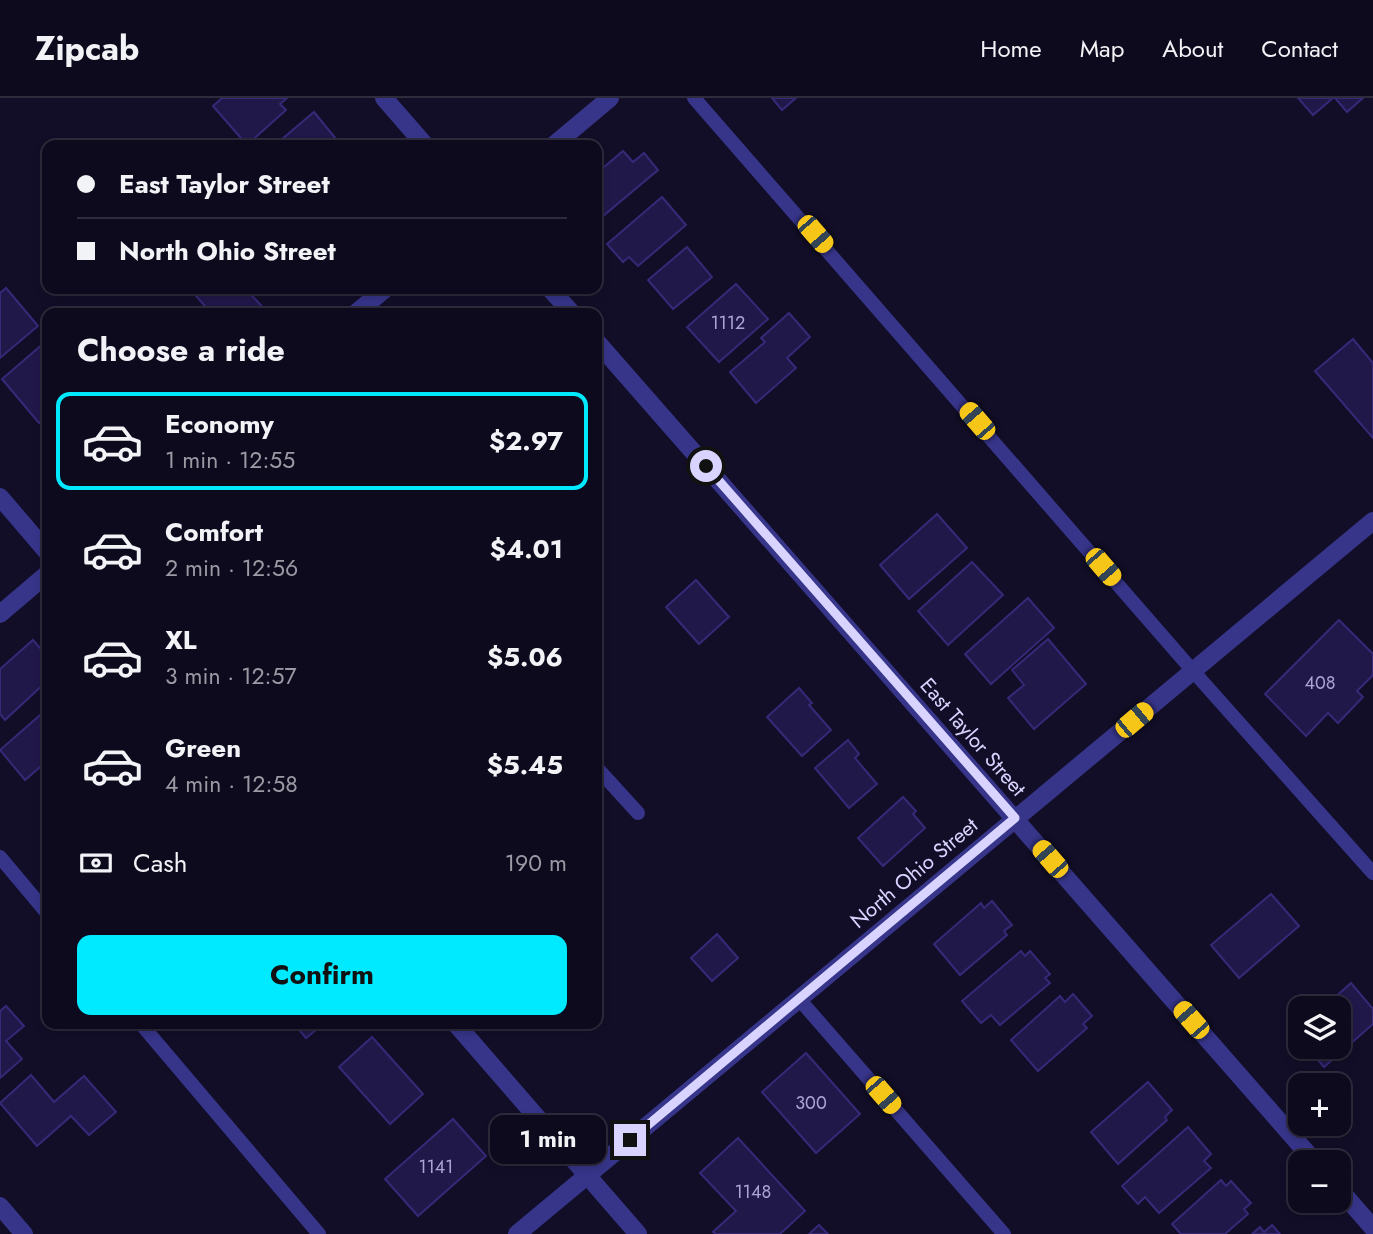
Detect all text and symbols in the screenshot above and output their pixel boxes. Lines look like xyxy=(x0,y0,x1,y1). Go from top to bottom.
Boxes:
text: Zipcab xyxy=(35,25,139,72)
text: Home xyxy=(980,31,1042,66)
text: Map xyxy=(1080,31,1124,66)
text: About xyxy=(1162,31,1223,66)
text: Contact xyxy=(1261,31,1338,66)
text: East Taylor Street xyxy=(119,165,330,203)
car xyxy=(794,211,837,257)
text: North Ohio Street xyxy=(119,232,336,270)
house number: 1112 xyxy=(711,310,745,336)
text: Choose a ride xyxy=(77,327,285,373)
car xyxy=(956,398,999,444)
text: Economy xyxy=(165,405,274,443)
icon: car xyxy=(81,410,144,473)
text: $2.97 xyxy=(489,422,563,460)
text: 1 min · 12:55 xyxy=(165,443,295,477)
route start xyxy=(690,450,722,482)
text: Comfort xyxy=(165,513,263,551)
icon: car xyxy=(81,518,144,581)
text: $4.01 xyxy=(490,530,563,568)
car xyxy=(1082,544,1125,590)
text: 2 min · 12:56 xyxy=(165,551,298,585)
text: XL xyxy=(165,621,197,659)
icon: car xyxy=(81,626,144,689)
text: $5.06 xyxy=(487,638,563,676)
text: 3 min · 12:57 xyxy=(165,659,297,693)
house number: 408 xyxy=(1304,670,1336,696)
street label: East Taylor Street xyxy=(913,671,1033,803)
car xyxy=(1112,698,1157,742)
text: Green xyxy=(165,729,241,767)
icon: car xyxy=(81,734,144,797)
text: $5.45 xyxy=(487,746,563,784)
text: 4 min · 12:58 xyxy=(165,767,298,801)
street label: North Ohio Street xyxy=(844,811,984,935)
car xyxy=(1029,836,1072,882)
icon: cash xyxy=(77,844,115,882)
text: Cash xyxy=(133,844,187,882)
text: 190 m xyxy=(505,846,567,880)
button: Confirm xyxy=(77,935,567,1015)
map controls xyxy=(1288,996,1351,1213)
button: layers xyxy=(1288,996,1351,1059)
car xyxy=(1170,997,1213,1043)
car xyxy=(862,1072,905,1118)
button: + xyxy=(1288,1073,1351,1136)
house number: 300 xyxy=(795,1090,827,1116)
callout: 1 min xyxy=(490,1116,606,1164)
text: 1 min xyxy=(519,1122,577,1156)
route end xyxy=(614,1124,646,1156)
button: − xyxy=(1288,1150,1351,1213)
house number: 1141 xyxy=(419,1154,453,1180)
house number: 1148 xyxy=(735,1179,771,1205)

